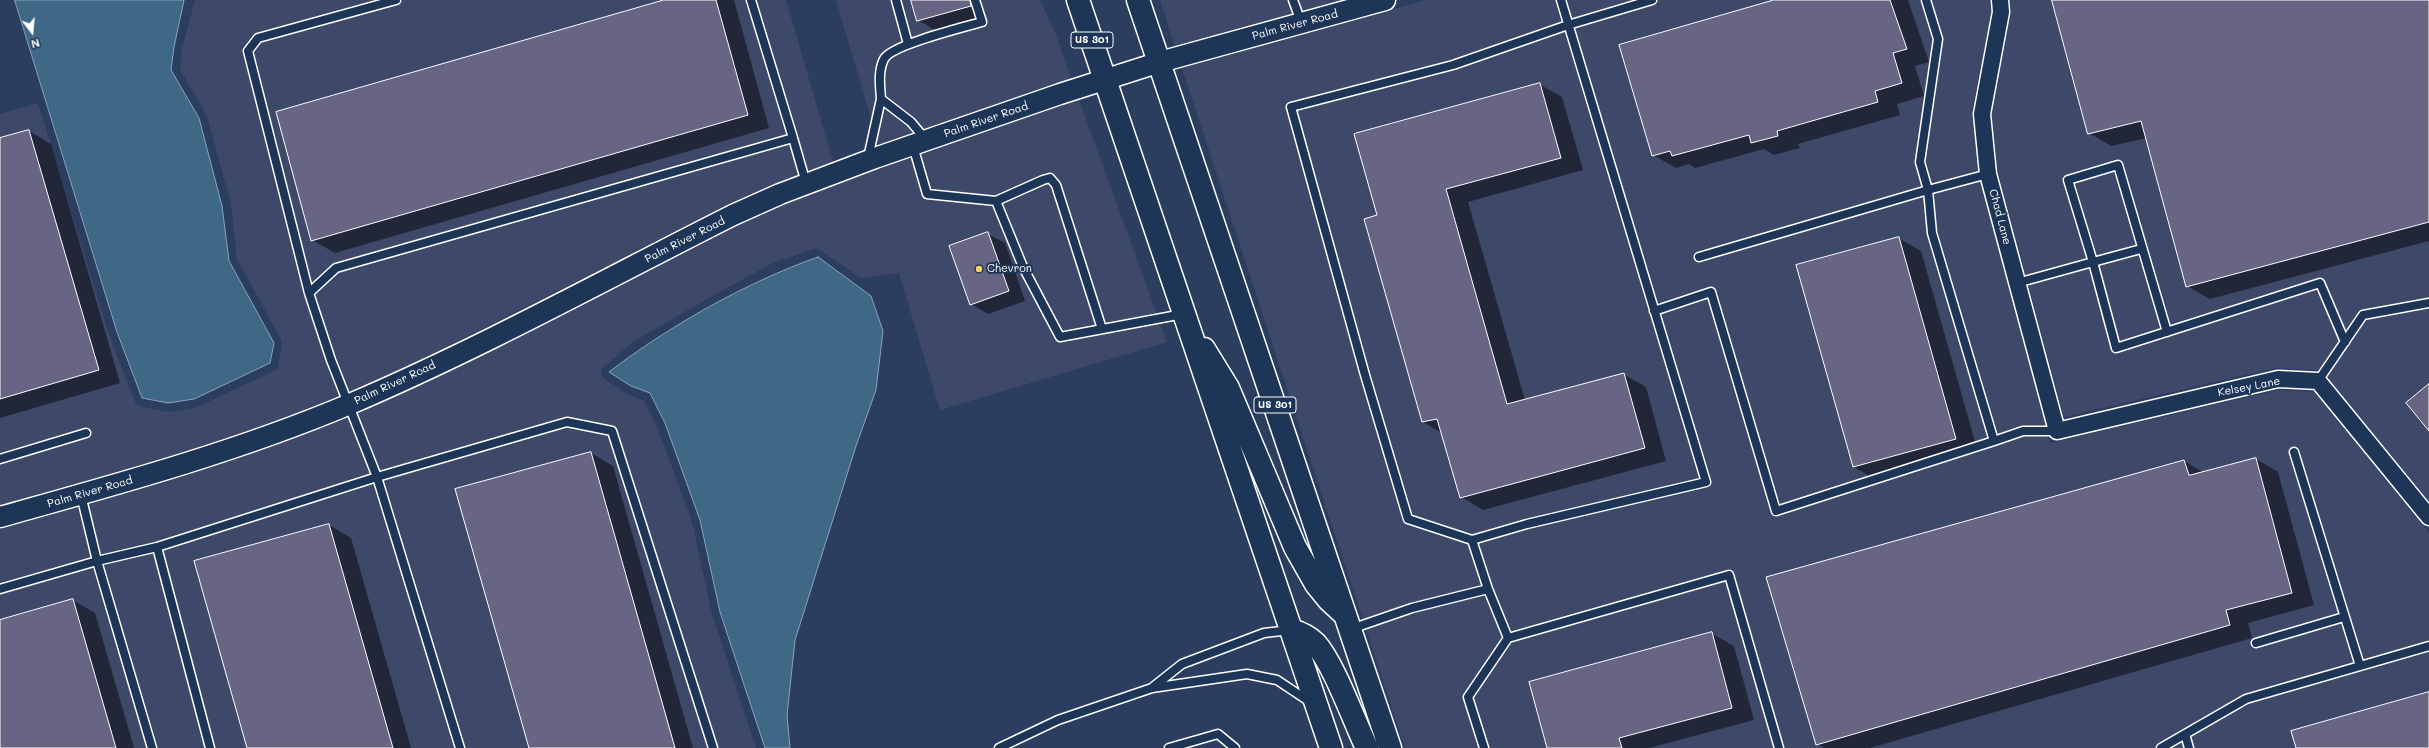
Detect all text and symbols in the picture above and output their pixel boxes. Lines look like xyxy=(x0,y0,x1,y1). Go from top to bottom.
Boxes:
street label: Palm River Road xyxy=(1251,7,1339,43)
north arrow xyxy=(12,12,52,52)
road number: US 301 xyxy=(1071,32,1113,48)
text: N xyxy=(29,36,42,52)
street label: Palm River Road xyxy=(942,99,1030,141)
street label: Chad Lane xyxy=(1986,188,2014,246)
street label: Palm River Road xyxy=(643,214,727,266)
place label: Chevron xyxy=(987,262,1032,276)
marker: Chevron xyxy=(974,264,984,274)
street label: Palm River Road xyxy=(352,358,438,408)
street label: Kelsey Lane xyxy=(2217,374,2281,400)
road number: US 301 xyxy=(1254,397,1296,413)
street label: Palm River Road xyxy=(46,474,134,510)

